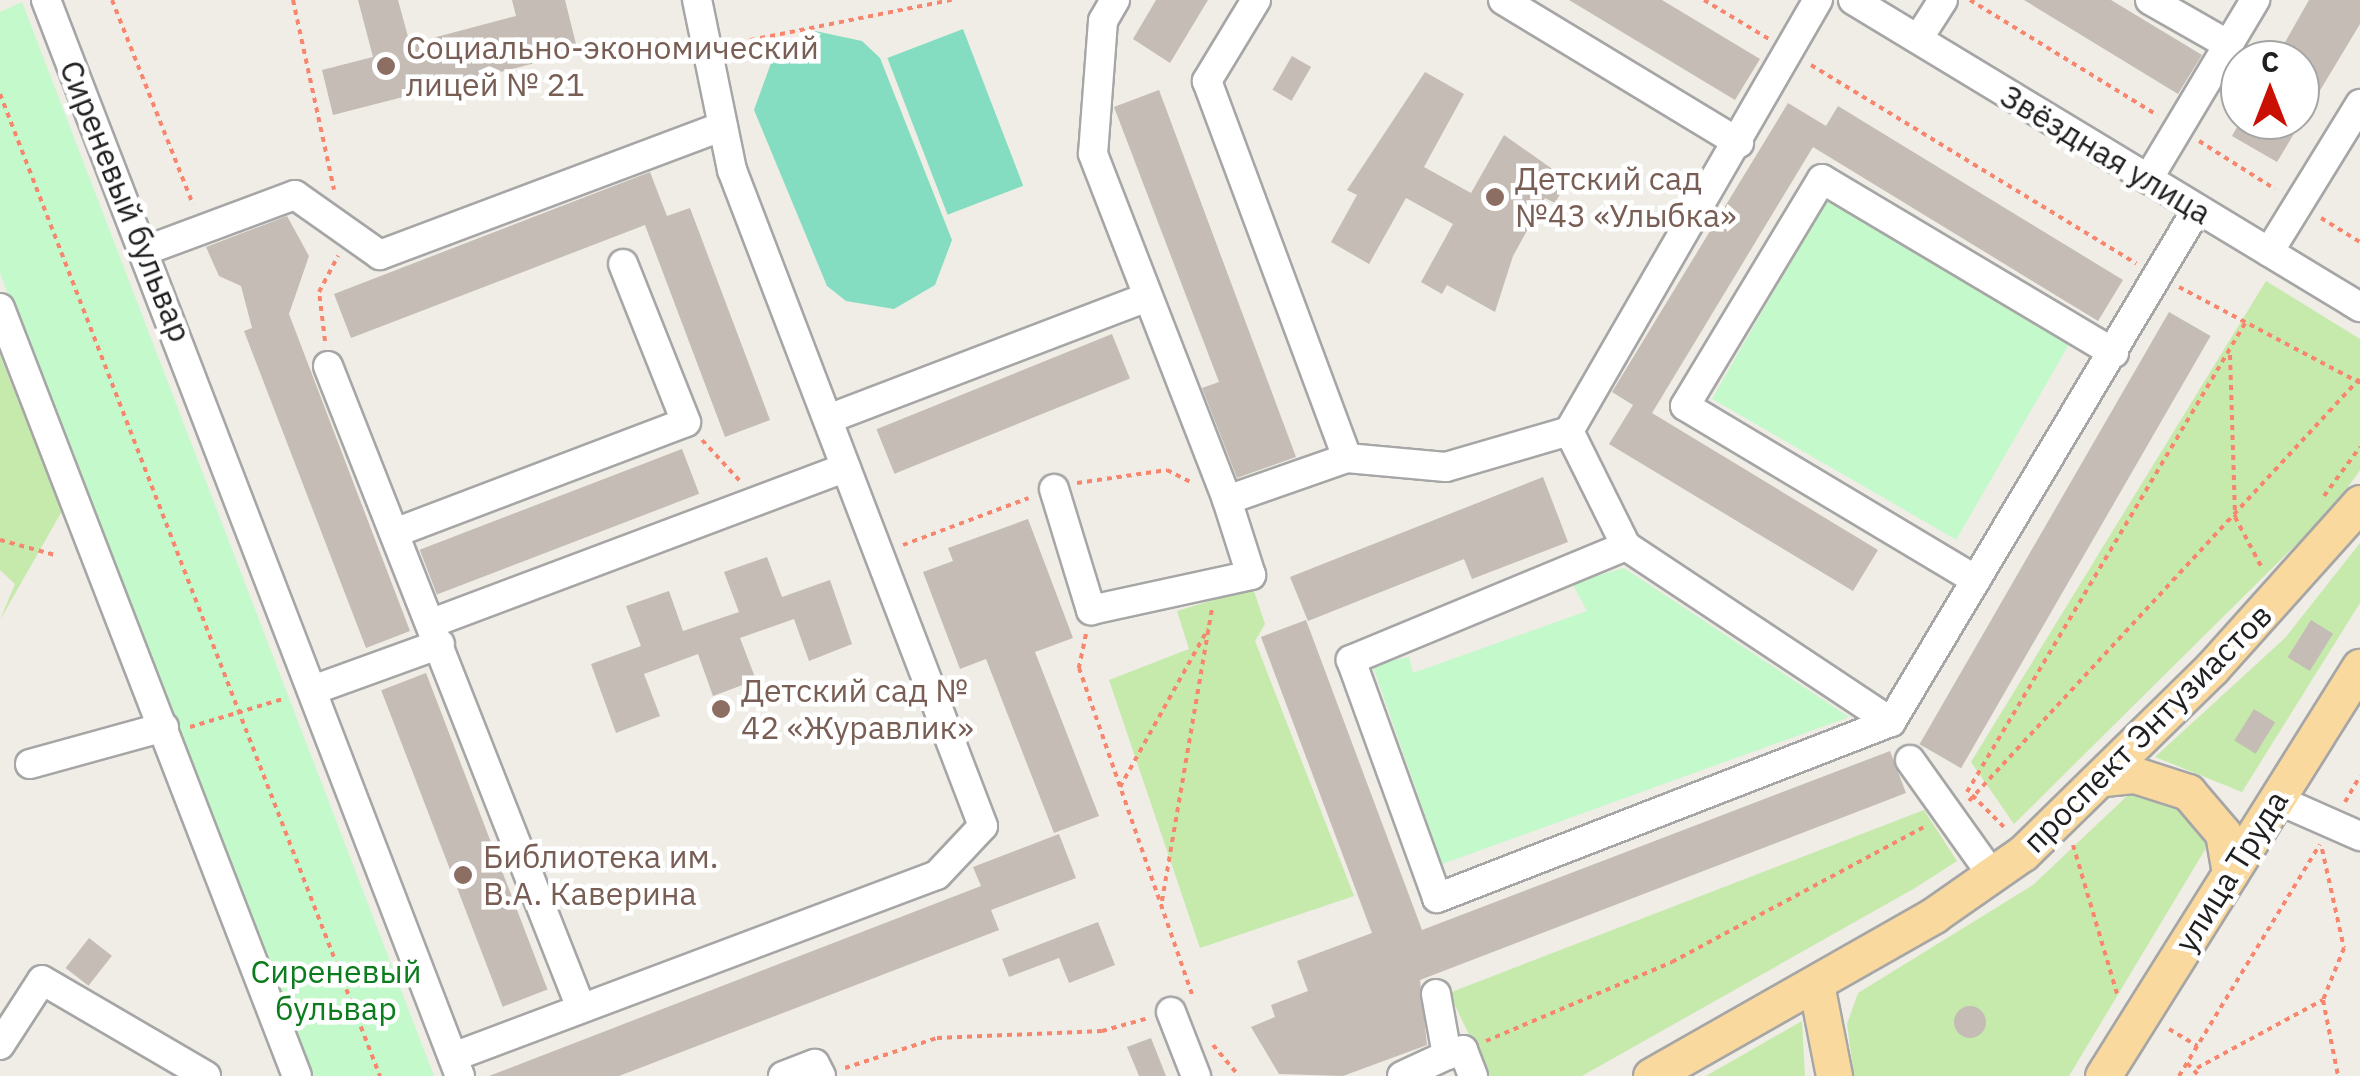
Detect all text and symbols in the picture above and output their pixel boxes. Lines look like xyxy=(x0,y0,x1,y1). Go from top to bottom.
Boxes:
place label: Социально-экономический лицей № 21 xyxy=(406,29,819,104)
north arrow xyxy=(2220,40,2320,140)
text: С xyxy=(2261,43,2279,80)
street label: Сиреневый бульвар xyxy=(52,55,200,347)
marker: Социально-экономический лицей № 21 xyxy=(375,55,397,77)
street label: Звёздная улица xyxy=(1994,76,2218,232)
place label: Детский сад №43 «Улыбка» xyxy=(1515,160,1736,235)
marker: Детский сад №43 «Улыбка» xyxy=(1484,186,1506,208)
street label: проспект Энтузиастов xyxy=(2015,596,2279,860)
place label: Детский сад № 42 «Журавлик» xyxy=(741,672,974,747)
marker: Детский сад № 42 «Журавлик» xyxy=(710,698,732,720)
street label: улица Труда xyxy=(2166,783,2296,959)
place label: Библиотека им. В.А. Каверина xyxy=(483,838,718,913)
marker: Библиотека им. В.А. Каверина xyxy=(452,864,474,886)
park label: Сиреневый бульвар xyxy=(250,953,422,1028)

